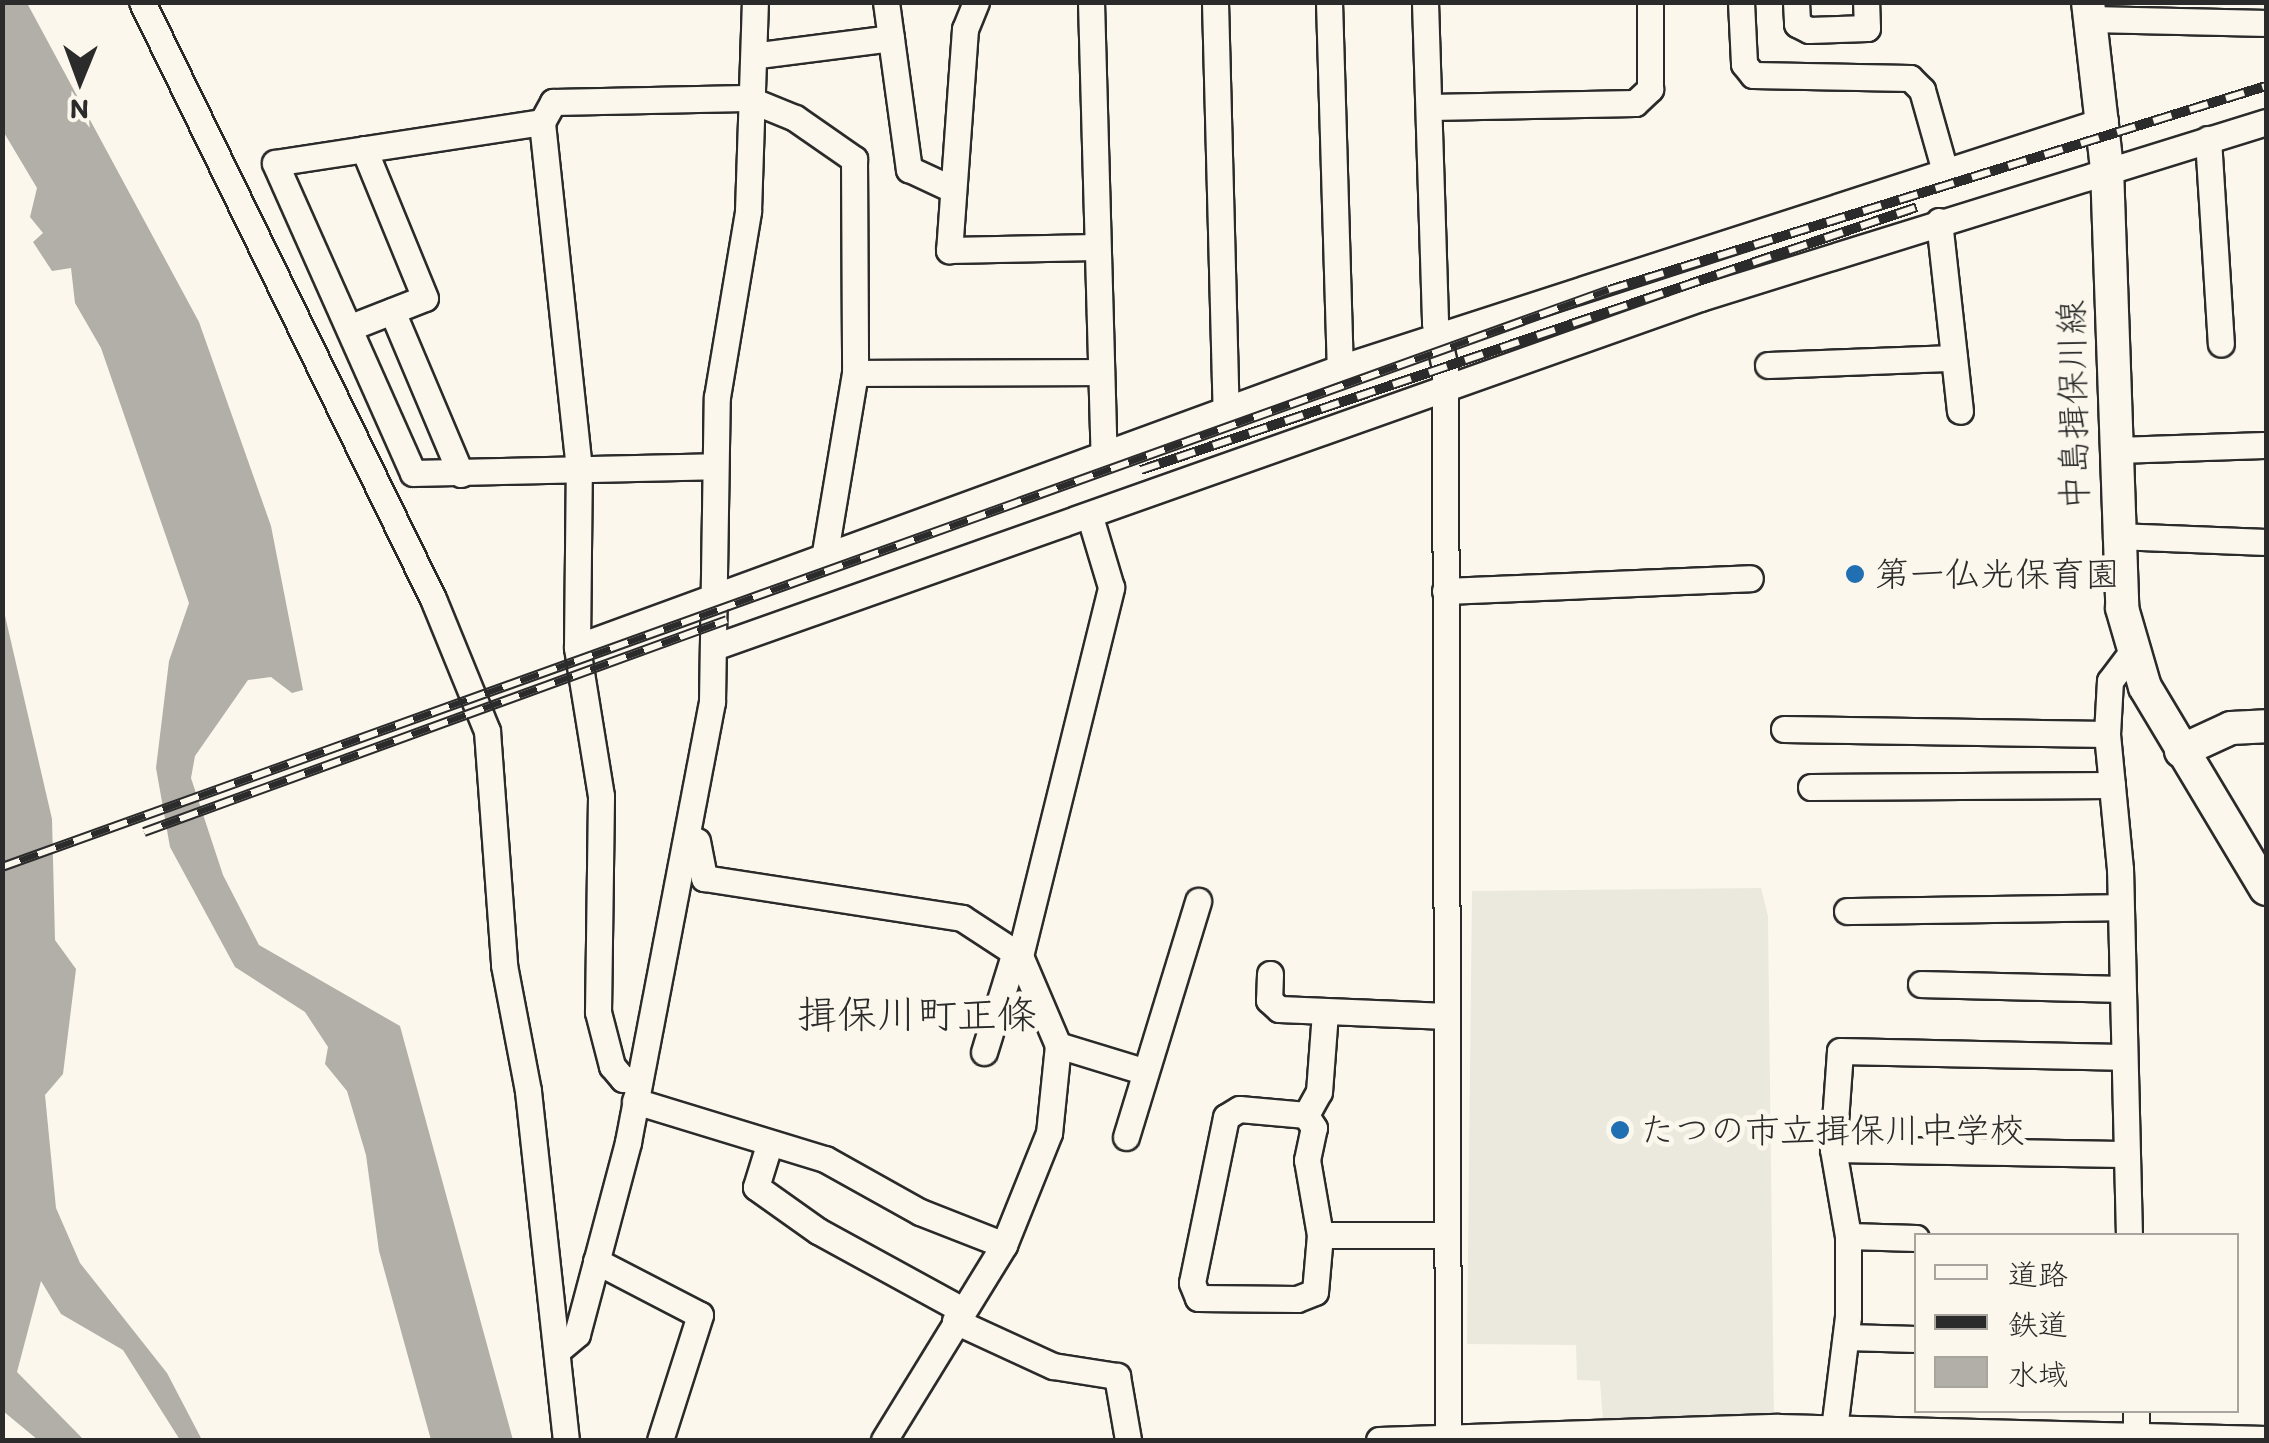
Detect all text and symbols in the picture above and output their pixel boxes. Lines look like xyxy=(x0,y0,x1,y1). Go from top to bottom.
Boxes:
north arrow xyxy=(30,30,130,130)
text: N xyxy=(70,93,89,127)
street label: 中島揖保川線 xyxy=(2050,300,2096,510)
place label: 第一仏光保育園 xyxy=(1875,553,2120,595)
marker: 第一仏光保育園 xyxy=(1844,563,1866,585)
district label: 揖保川町正條 xyxy=(797,990,1037,1038)
place label: たつの市立揖保川中学校 xyxy=(1640,1109,2025,1151)
marker: たつの市立揖保川中学校 xyxy=(1609,1119,1631,1141)
legend xyxy=(1914,1233,2239,1413)
text: 道路 xyxy=(2008,1256,2068,1293)
text: 鉄道 xyxy=(2008,1306,2068,1343)
text: 水域 xyxy=(2008,1356,2068,1393)

